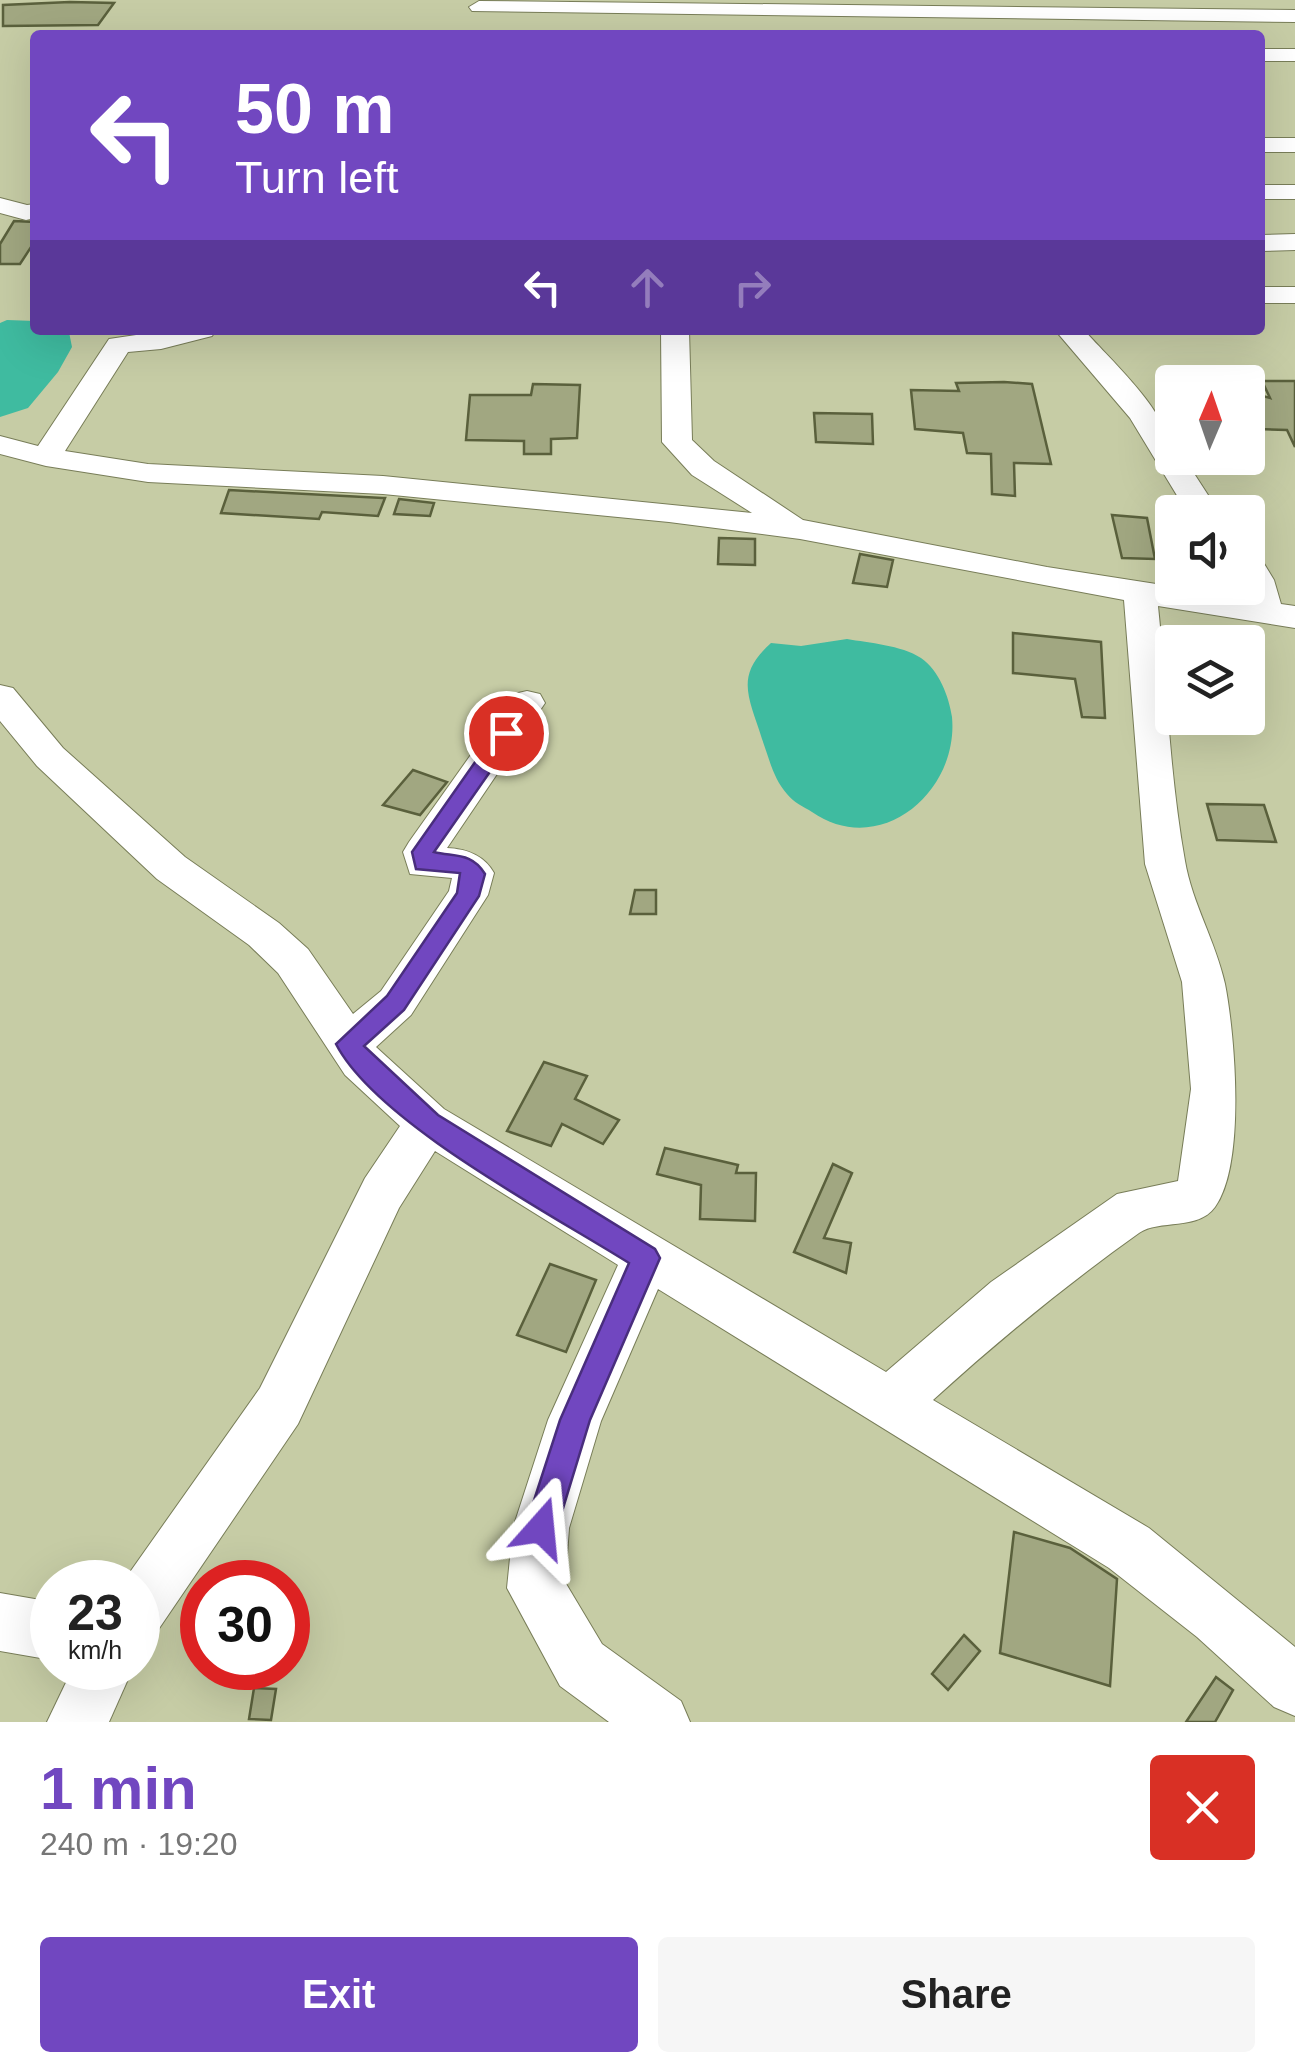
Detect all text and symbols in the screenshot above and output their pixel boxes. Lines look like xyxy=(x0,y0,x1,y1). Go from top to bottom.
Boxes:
icon: left xyxy=(70,70,200,200)
text: 50 m xyxy=(235,70,395,148)
text: Turn left xyxy=(235,152,398,203)
icon: left xyxy=(515,260,570,315)
icon: ahead xyxy=(620,260,675,315)
icon: right xyxy=(725,260,780,315)
north arrow xyxy=(1155,365,1265,475)
map controls xyxy=(1155,365,1265,735)
button: sound xyxy=(1155,495,1265,605)
button: layers xyxy=(1155,625,1265,735)
pin xyxy=(464,691,549,776)
icon: arrive xyxy=(479,706,534,761)
position arrow xyxy=(489,1476,593,1580)
speed limit sign: 30 xyxy=(180,1560,310,1690)
text: 23 xyxy=(67,1585,123,1641)
text: km/h xyxy=(68,1636,122,1664)
text: 1 min xyxy=(40,1755,197,1822)
button: close xyxy=(1150,1755,1255,1860)
text: 240 m · 19:20 xyxy=(40,1826,237,1862)
button: Exit xyxy=(40,1937,638,2052)
button: Share xyxy=(658,1937,1255,2052)

